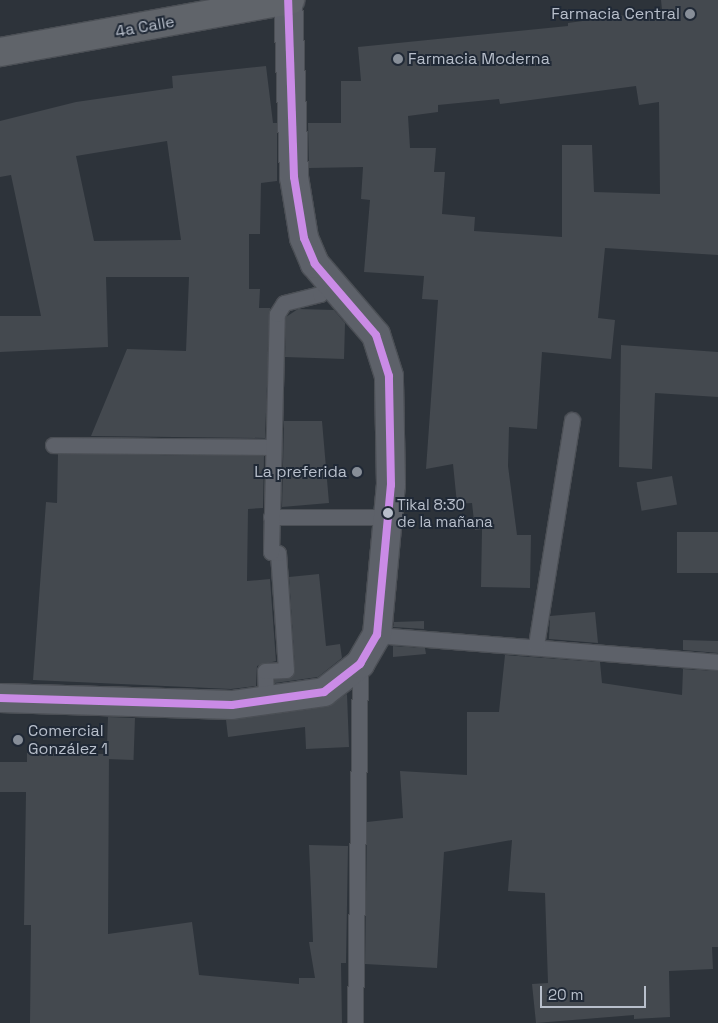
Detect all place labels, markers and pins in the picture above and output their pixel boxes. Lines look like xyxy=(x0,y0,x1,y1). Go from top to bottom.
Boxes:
place label: Farmacia Central xyxy=(551,4,680,24)
marker: Farmacia Central xyxy=(684,8,696,20)
place label: Farmacia Moderna xyxy=(408,49,550,69)
marker: Farmacia Moderna xyxy=(392,53,404,65)
place label: La preferida xyxy=(254,462,347,482)
marker: La preferida xyxy=(351,466,363,478)
place label: Tikal 8:30 de la mañana xyxy=(397,495,493,530)
marker: Tikal 8:30 de la mañana xyxy=(383,508,393,518)
place label: Comercial González 1 xyxy=(28,721,108,759)
marker: Comercial González 1 xyxy=(12,734,24,746)

